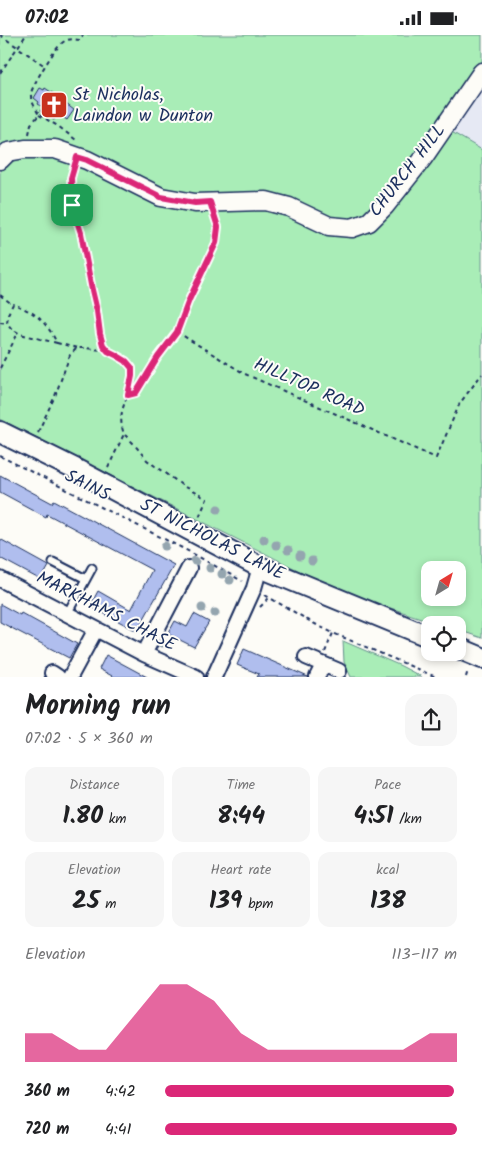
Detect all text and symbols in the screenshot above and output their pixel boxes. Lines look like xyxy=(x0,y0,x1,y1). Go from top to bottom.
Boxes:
text: 07:02 xyxy=(25,3,69,33)
place label: St Nicholas, Laindon w Dunton xyxy=(73,81,213,131)
church icon: St Nicholas, Laindon w Dunton xyxy=(39,90,69,120)
street label: CHURCH HILL xyxy=(362,118,454,224)
pin xyxy=(51,184,93,226)
icon: arrive xyxy=(58,191,86,219)
street label: HILLTOP ROAD xyxy=(249,351,370,426)
street label: SAINS xyxy=(59,462,115,510)
street label: ST NICHOLAS LANE xyxy=(135,491,290,589)
north arrow xyxy=(421,561,466,606)
map controls xyxy=(421,561,466,661)
street label: MARKHAMS CHASE xyxy=(31,564,182,660)
button: locate xyxy=(421,616,466,661)
text: Morning run xyxy=(25,684,171,729)
button: share xyxy=(405,694,457,746)
text: 07:02 · 5 × 360 m xyxy=(25,726,153,751)
text: Distance xyxy=(69,774,119,796)
text: Time xyxy=(227,774,255,796)
text: Pace xyxy=(374,774,401,796)
text: 1.80 xyxy=(62,796,103,836)
text: 8:44 xyxy=(217,796,265,836)
text: 4:51 xyxy=(354,796,394,836)
text: km xyxy=(103,808,127,830)
text: /km xyxy=(394,808,422,830)
text: Elevation xyxy=(68,859,121,881)
text: Heart rate xyxy=(211,859,271,881)
text: kcal xyxy=(376,859,399,881)
text: 25 xyxy=(72,881,100,921)
text: 139 xyxy=(209,881,243,921)
text: 138 xyxy=(370,881,406,921)
text: m xyxy=(100,893,116,915)
text: bpm xyxy=(243,893,273,915)
text: Elevation xyxy=(25,942,86,967)
text: 113–117 m xyxy=(391,942,457,967)
text: 360 m xyxy=(25,1079,70,1104)
text: 4:42 xyxy=(105,1079,136,1104)
text: 720 m xyxy=(25,1117,69,1142)
text: 4:41 xyxy=(105,1117,132,1142)

